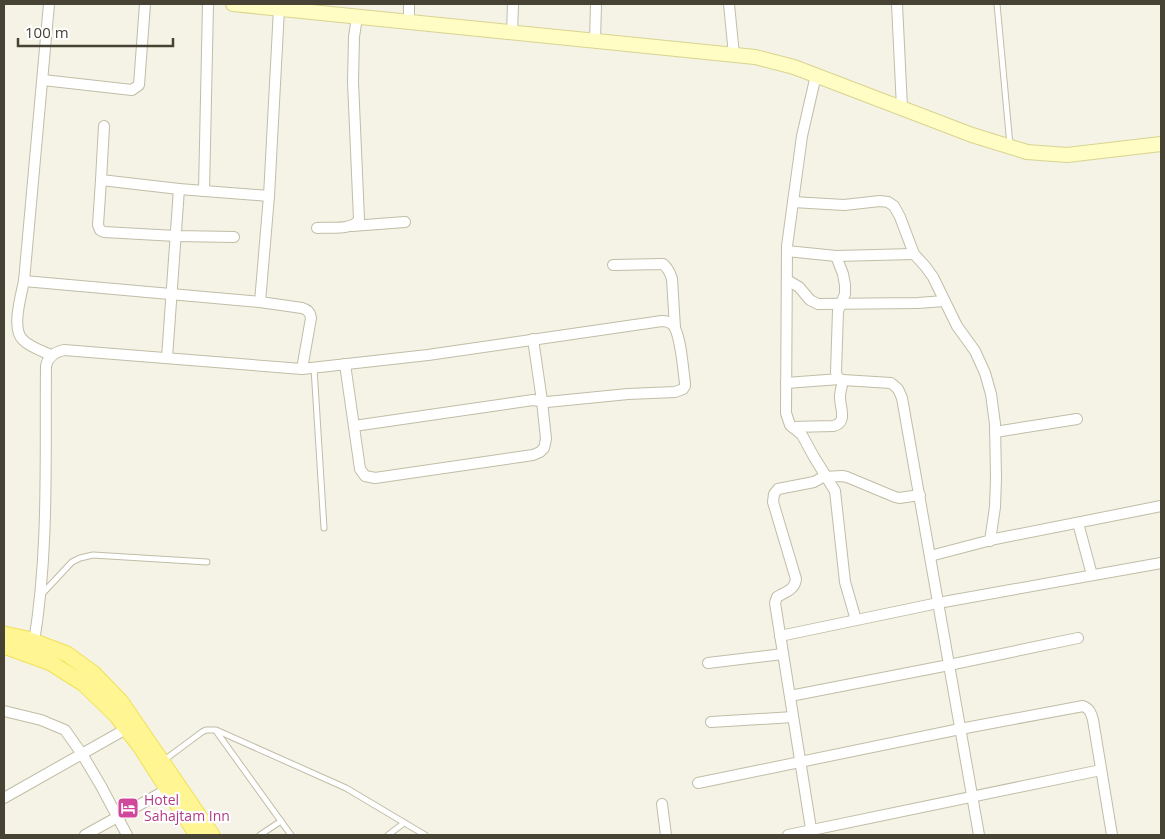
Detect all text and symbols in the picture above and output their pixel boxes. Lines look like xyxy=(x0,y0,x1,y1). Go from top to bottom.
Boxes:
scale bar xyxy=(18,15,172,47)
text: 100 m xyxy=(25,22,69,42)
place label: Hotel Sahajtam Inn xyxy=(144,790,230,825)
hotel icon: Hotel Sahajtam Inn xyxy=(116,796,140,820)

